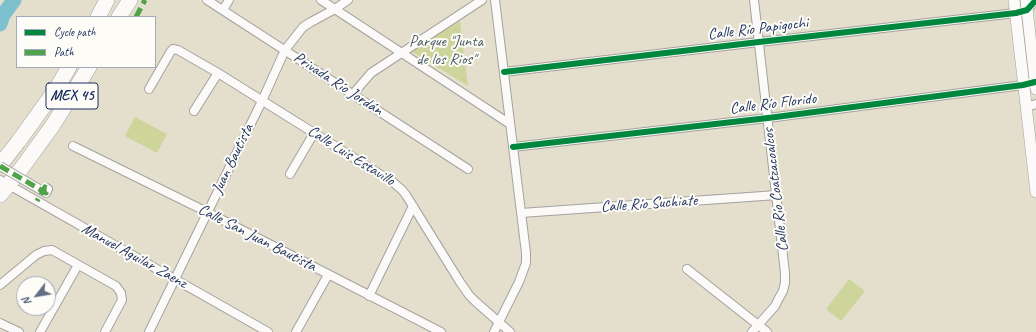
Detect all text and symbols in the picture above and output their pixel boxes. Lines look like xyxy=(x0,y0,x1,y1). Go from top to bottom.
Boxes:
street label: Calle Río Papigochi xyxy=(707,13,809,45)
legend xyxy=(16,16,156,68)
text: Cycle path xyxy=(54,24,96,40)
park label: Parque "Junta de los Rios" xyxy=(409,32,483,70)
text: Path xyxy=(54,44,74,60)
street label: Privada Río Jordán xyxy=(290,48,386,120)
road number: MEX 45 xyxy=(46,83,98,109)
street label: Calle Río Florido xyxy=(729,89,817,119)
street label: Juan Bautista xyxy=(208,121,258,197)
street label: Calle Luis Estavillo xyxy=(304,122,398,190)
street label: Calle Río Coatzacoalcos xyxy=(759,127,793,253)
street label: Calle Río Suchiate xyxy=(600,191,698,217)
street label: Calle San Juan Bautista xyxy=(195,200,319,276)
street label: Manuel Aguilar Zaenz xyxy=(78,219,190,293)
north arrow xyxy=(16,276,56,316)
text: N xyxy=(19,295,34,308)

